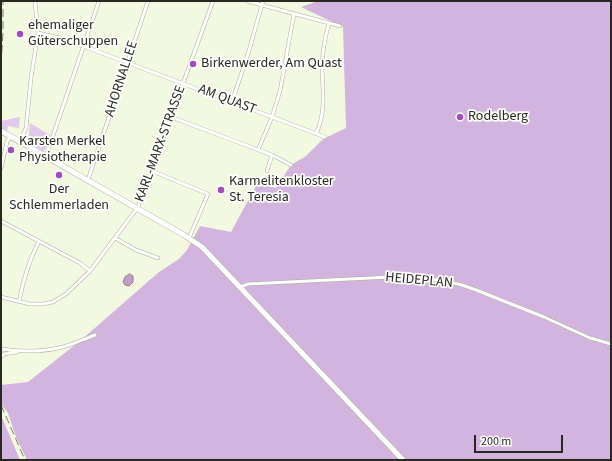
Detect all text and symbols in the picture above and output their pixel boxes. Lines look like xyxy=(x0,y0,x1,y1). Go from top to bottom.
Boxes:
place label: ehemaliger Güterschuppen xyxy=(28,18,118,50)
marker: ehemaliger Güterschuppen xyxy=(15,29,25,39)
street label: AHORNALLEE xyxy=(102,39,142,119)
place label: Birkenwerder, Am Quast xyxy=(201,56,342,72)
marker: Birkenwerder, Am Quast xyxy=(188,59,198,69)
street label: AM QUAST xyxy=(196,81,258,119)
street label: KARL-MARX-STRASSE xyxy=(132,83,190,205)
place label: Rodelberg xyxy=(468,109,528,125)
marker: Rodelberg xyxy=(455,112,465,122)
place label: Karsten Merkel Physiotherapie xyxy=(19,134,107,166)
marker: Karsten Merkel Physiotherapie xyxy=(6,145,16,155)
marker: Der Schlemmerladen xyxy=(54,170,64,180)
place label: Karmelitenkloster St. Teresia xyxy=(229,174,334,206)
place label: Der Schlemmerladen xyxy=(9,182,109,214)
marker: Karmelitenkloster St. Teresia xyxy=(216,185,226,195)
street label: HEIDEPLAN xyxy=(385,270,453,292)
scale bar xyxy=(476,427,565,453)
text: 200 m xyxy=(481,433,511,450)

